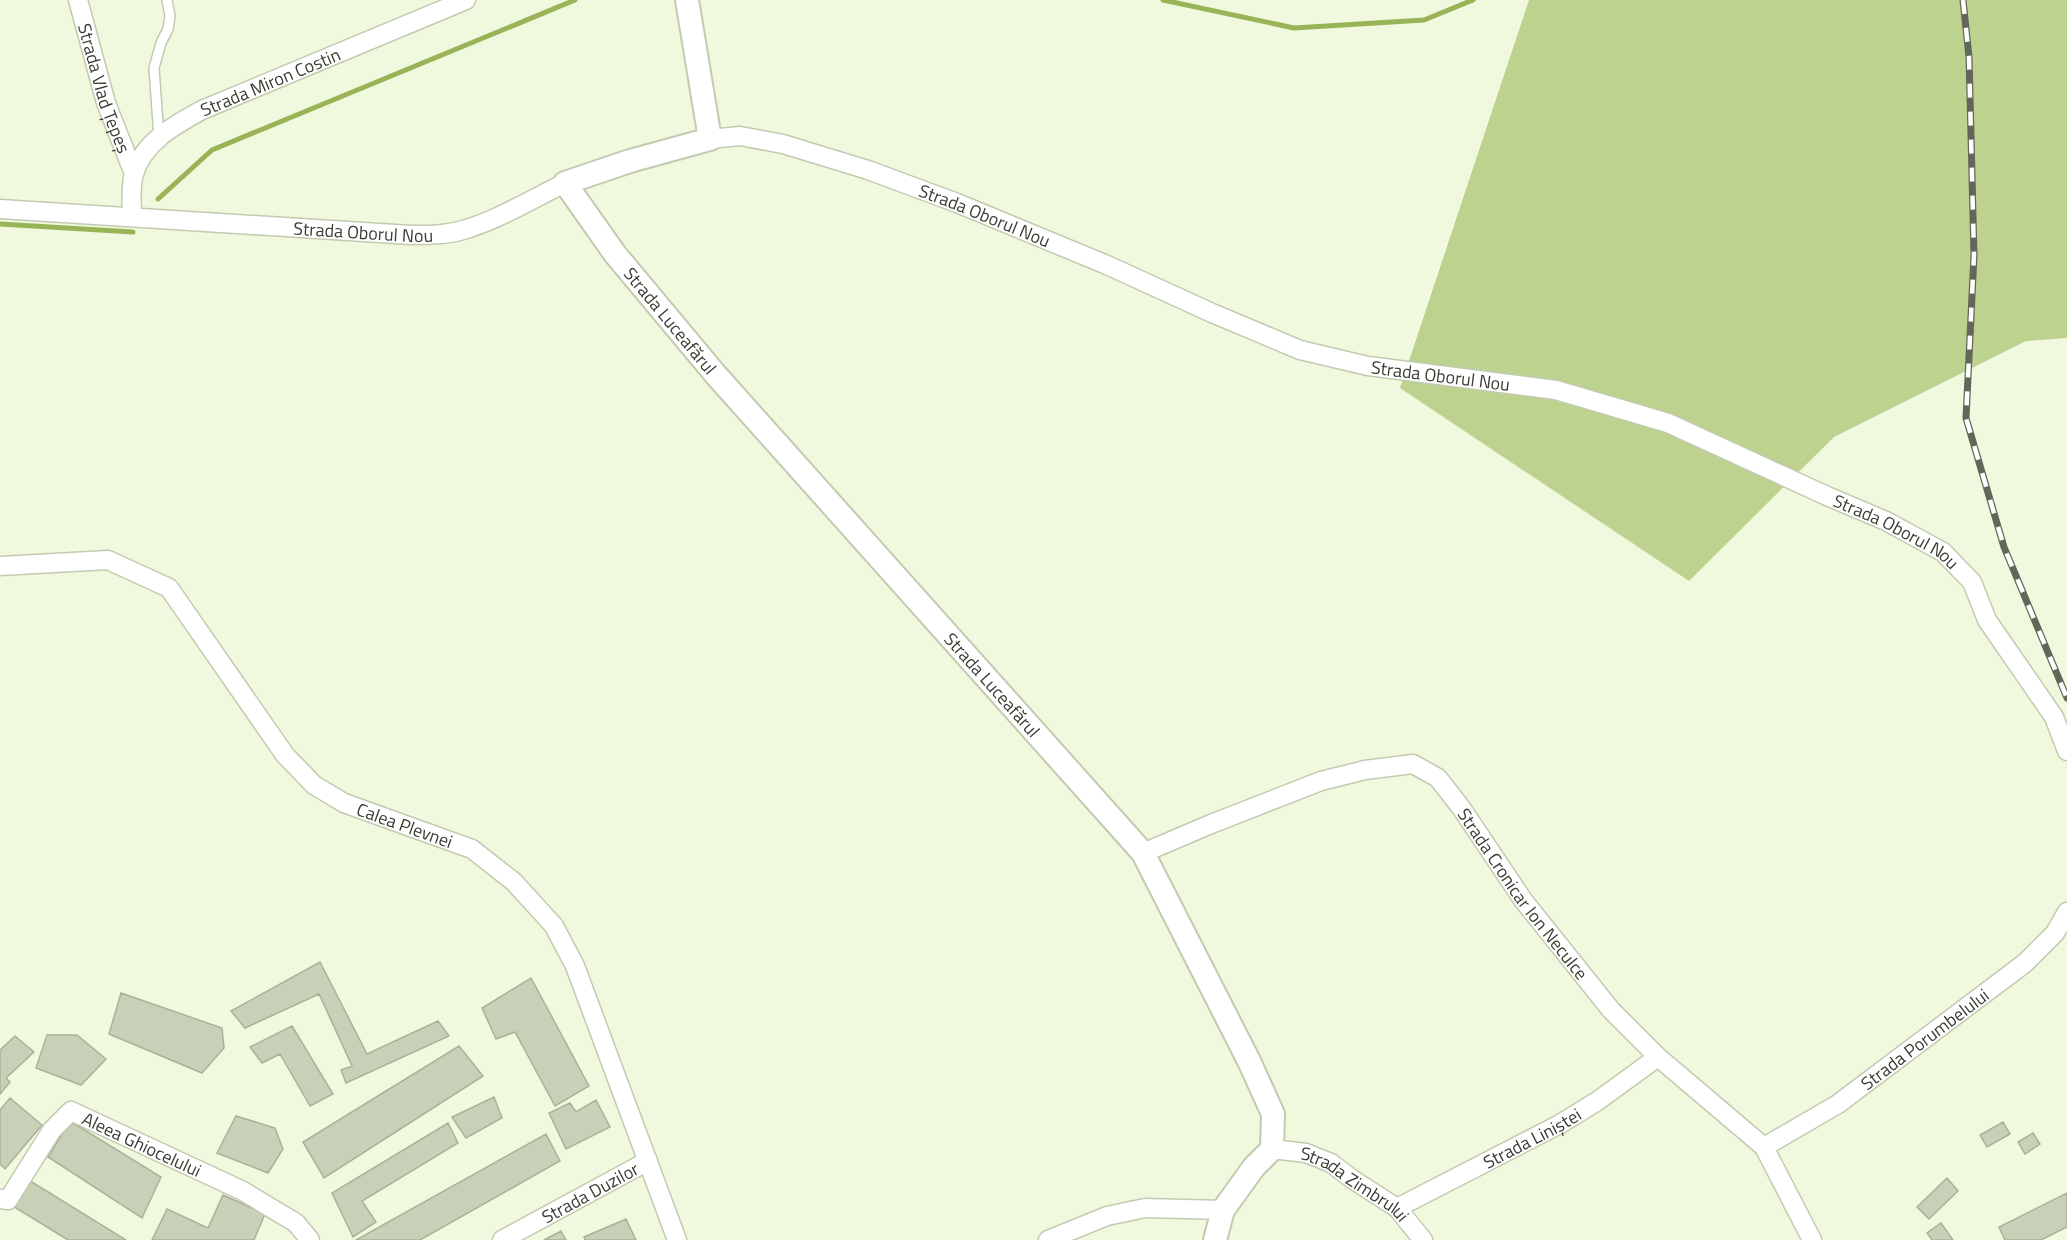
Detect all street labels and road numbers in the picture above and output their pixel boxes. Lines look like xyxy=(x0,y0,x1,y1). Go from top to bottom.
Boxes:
street label: Strada Vlad Țepeș xyxy=(71,20,138,157)
street label: Strada Miron Costin xyxy=(196,40,344,123)
street label: Strada Oborul Nou xyxy=(915,177,1055,254)
street label: Strada Oborul Nou xyxy=(293,214,434,249)
street label: Strada Luceafărul xyxy=(618,261,723,380)
street label: Strada Oborul Nou xyxy=(1370,353,1512,398)
street label: Strada Oborul Nou xyxy=(1829,487,1966,575)
street label: Strada Luceafărul xyxy=(938,626,1047,743)
street label: Calea Plevnei xyxy=(353,795,457,855)
street label: Strada Cronicar Ion Neculce xyxy=(1451,802,1595,985)
street label: Strada Porumbelului xyxy=(1855,981,1994,1096)
street label: Strada Liniștei xyxy=(1478,1101,1586,1175)
street label: Aleea Ghiocelului xyxy=(78,1105,206,1183)
street label: Strada Zimbrului xyxy=(1300,1139,1416,1227)
street label: Strada Duzilor xyxy=(536,1155,643,1230)

